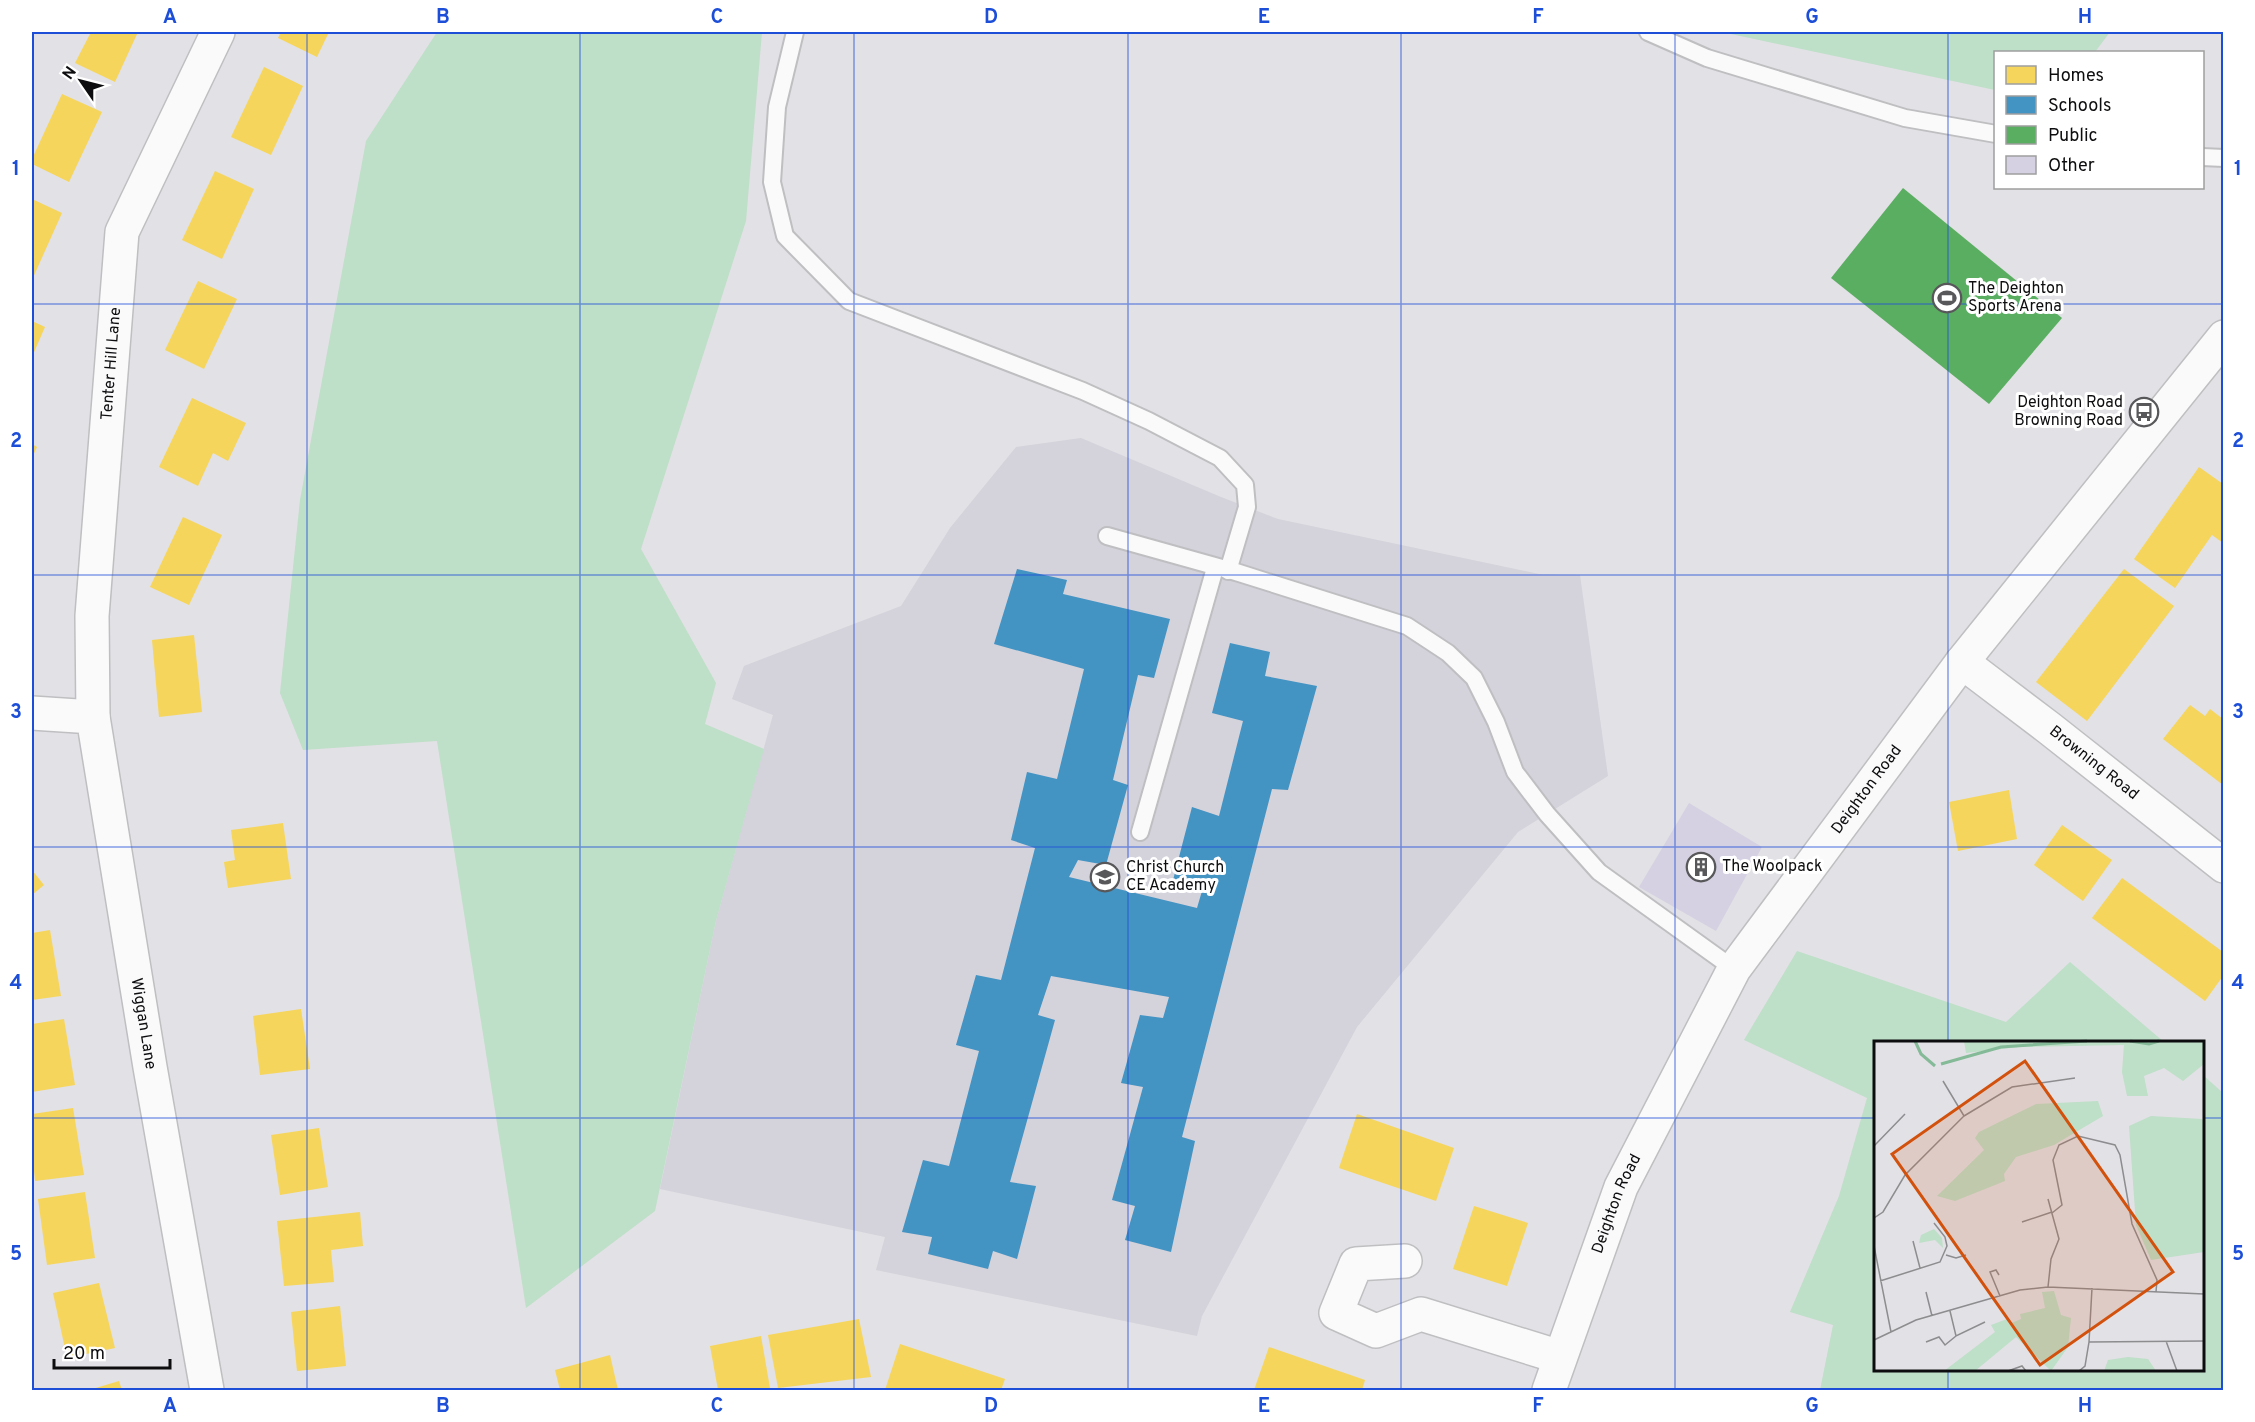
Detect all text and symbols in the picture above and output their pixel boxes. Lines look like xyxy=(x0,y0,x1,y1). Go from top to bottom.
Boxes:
text: A xyxy=(163,5,177,31)
text: B xyxy=(436,5,450,31)
text: C xyxy=(711,5,723,31)
text: D xyxy=(984,5,998,31)
text: E xyxy=(1258,5,1270,31)
text: F xyxy=(1532,5,1544,31)
text: G xyxy=(1805,5,1819,31)
text: H xyxy=(2078,5,2092,31)
north arrow xyxy=(51,51,111,111)
legend xyxy=(1994,51,2204,189)
text: N xyxy=(59,63,82,84)
text: Homes xyxy=(2048,65,2104,88)
text: Schools xyxy=(2048,95,2111,118)
text: Public xyxy=(2048,125,2098,148)
text: Other xyxy=(2048,155,2095,178)
text: 1 xyxy=(12,157,20,183)
text: 1 xyxy=(2234,157,2242,183)
place label: The Deighton Sports Arena xyxy=(1968,279,2064,317)
sports icon: The Deighton Sports Arena xyxy=(1931,282,1963,314)
street label: Tenter Hill Lane xyxy=(97,307,126,421)
place label: Deighton Road Browning Road xyxy=(2014,393,2123,431)
bus stop icon: Deighton Road Browning Road xyxy=(2128,396,2160,428)
text: 2 xyxy=(10,429,22,455)
text: 2 xyxy=(2232,429,2244,455)
text: 3 xyxy=(10,700,22,726)
text: 3 xyxy=(2232,700,2244,726)
street label: Browning Road xyxy=(2045,722,2142,805)
street label: Deighton Road xyxy=(1827,741,1907,838)
building icon: The Woolpack xyxy=(1685,851,1717,883)
place label: The Woolpack xyxy=(1722,857,1822,877)
place label: Christ Church CE Academy xyxy=(1126,858,1224,896)
school or university icon: Christ Church CE Academy xyxy=(1089,861,1121,893)
text: 4 xyxy=(10,971,22,997)
text: 4 xyxy=(2232,971,2244,997)
street label: Wiggan Lane xyxy=(126,977,160,1071)
inset map xyxy=(1874,1041,2204,1371)
street label: Deighton Road xyxy=(1588,1151,1646,1257)
text: 5 xyxy=(10,1242,22,1268)
text: 5 xyxy=(2232,1242,2244,1268)
scale bar xyxy=(54,1332,170,1370)
text: 20 m xyxy=(63,1343,105,1366)
text: A xyxy=(163,1394,177,1420)
text: B xyxy=(436,1394,450,1420)
text: C xyxy=(711,1394,723,1420)
text: D xyxy=(984,1394,998,1420)
text: E xyxy=(1258,1394,1270,1420)
text: F xyxy=(1532,1394,1544,1420)
text: G xyxy=(1805,1394,1819,1420)
text: H xyxy=(2078,1394,2092,1420)

